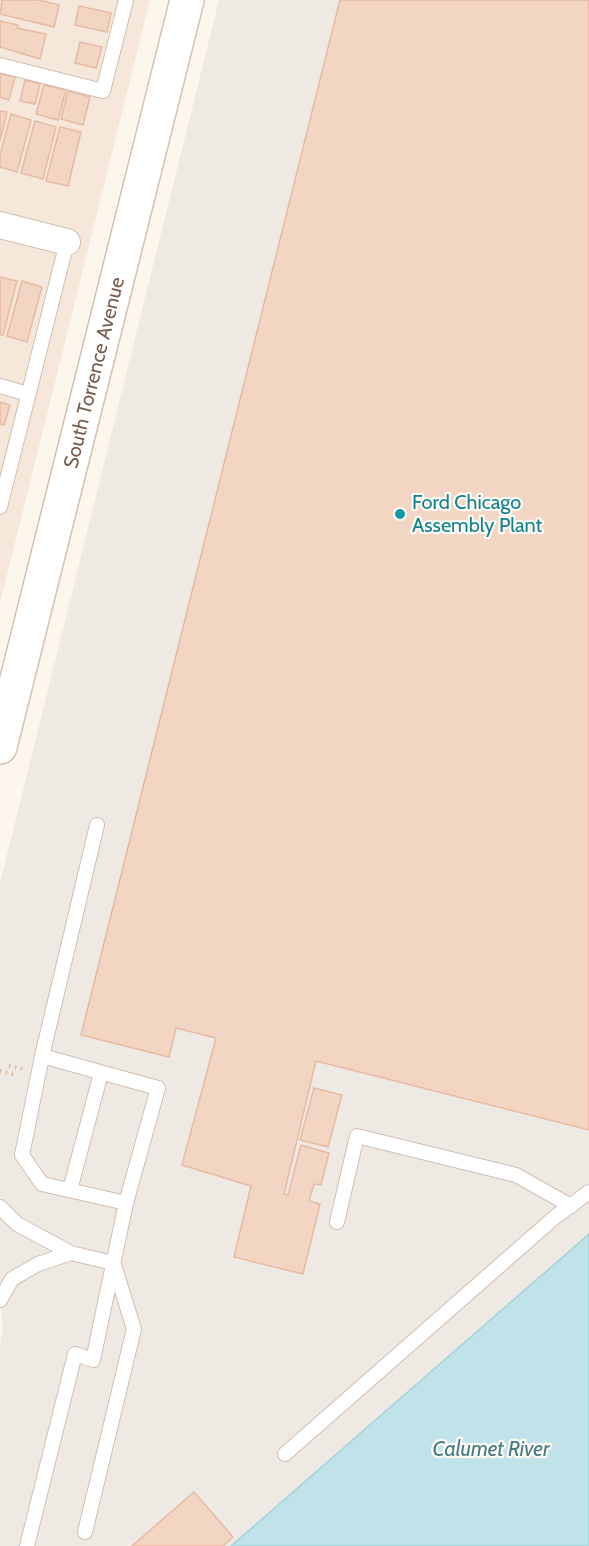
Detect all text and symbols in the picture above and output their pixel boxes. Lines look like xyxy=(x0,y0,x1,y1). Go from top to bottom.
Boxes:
street label: South Torrence Avenue xyxy=(58,274,129,471)
place label: Ford Chicago Assembly Plant xyxy=(412,490,543,537)
marker: Ford Chicago Assembly Plant xyxy=(393,507,407,521)
water label: Calumet River xyxy=(433,1436,551,1461)

